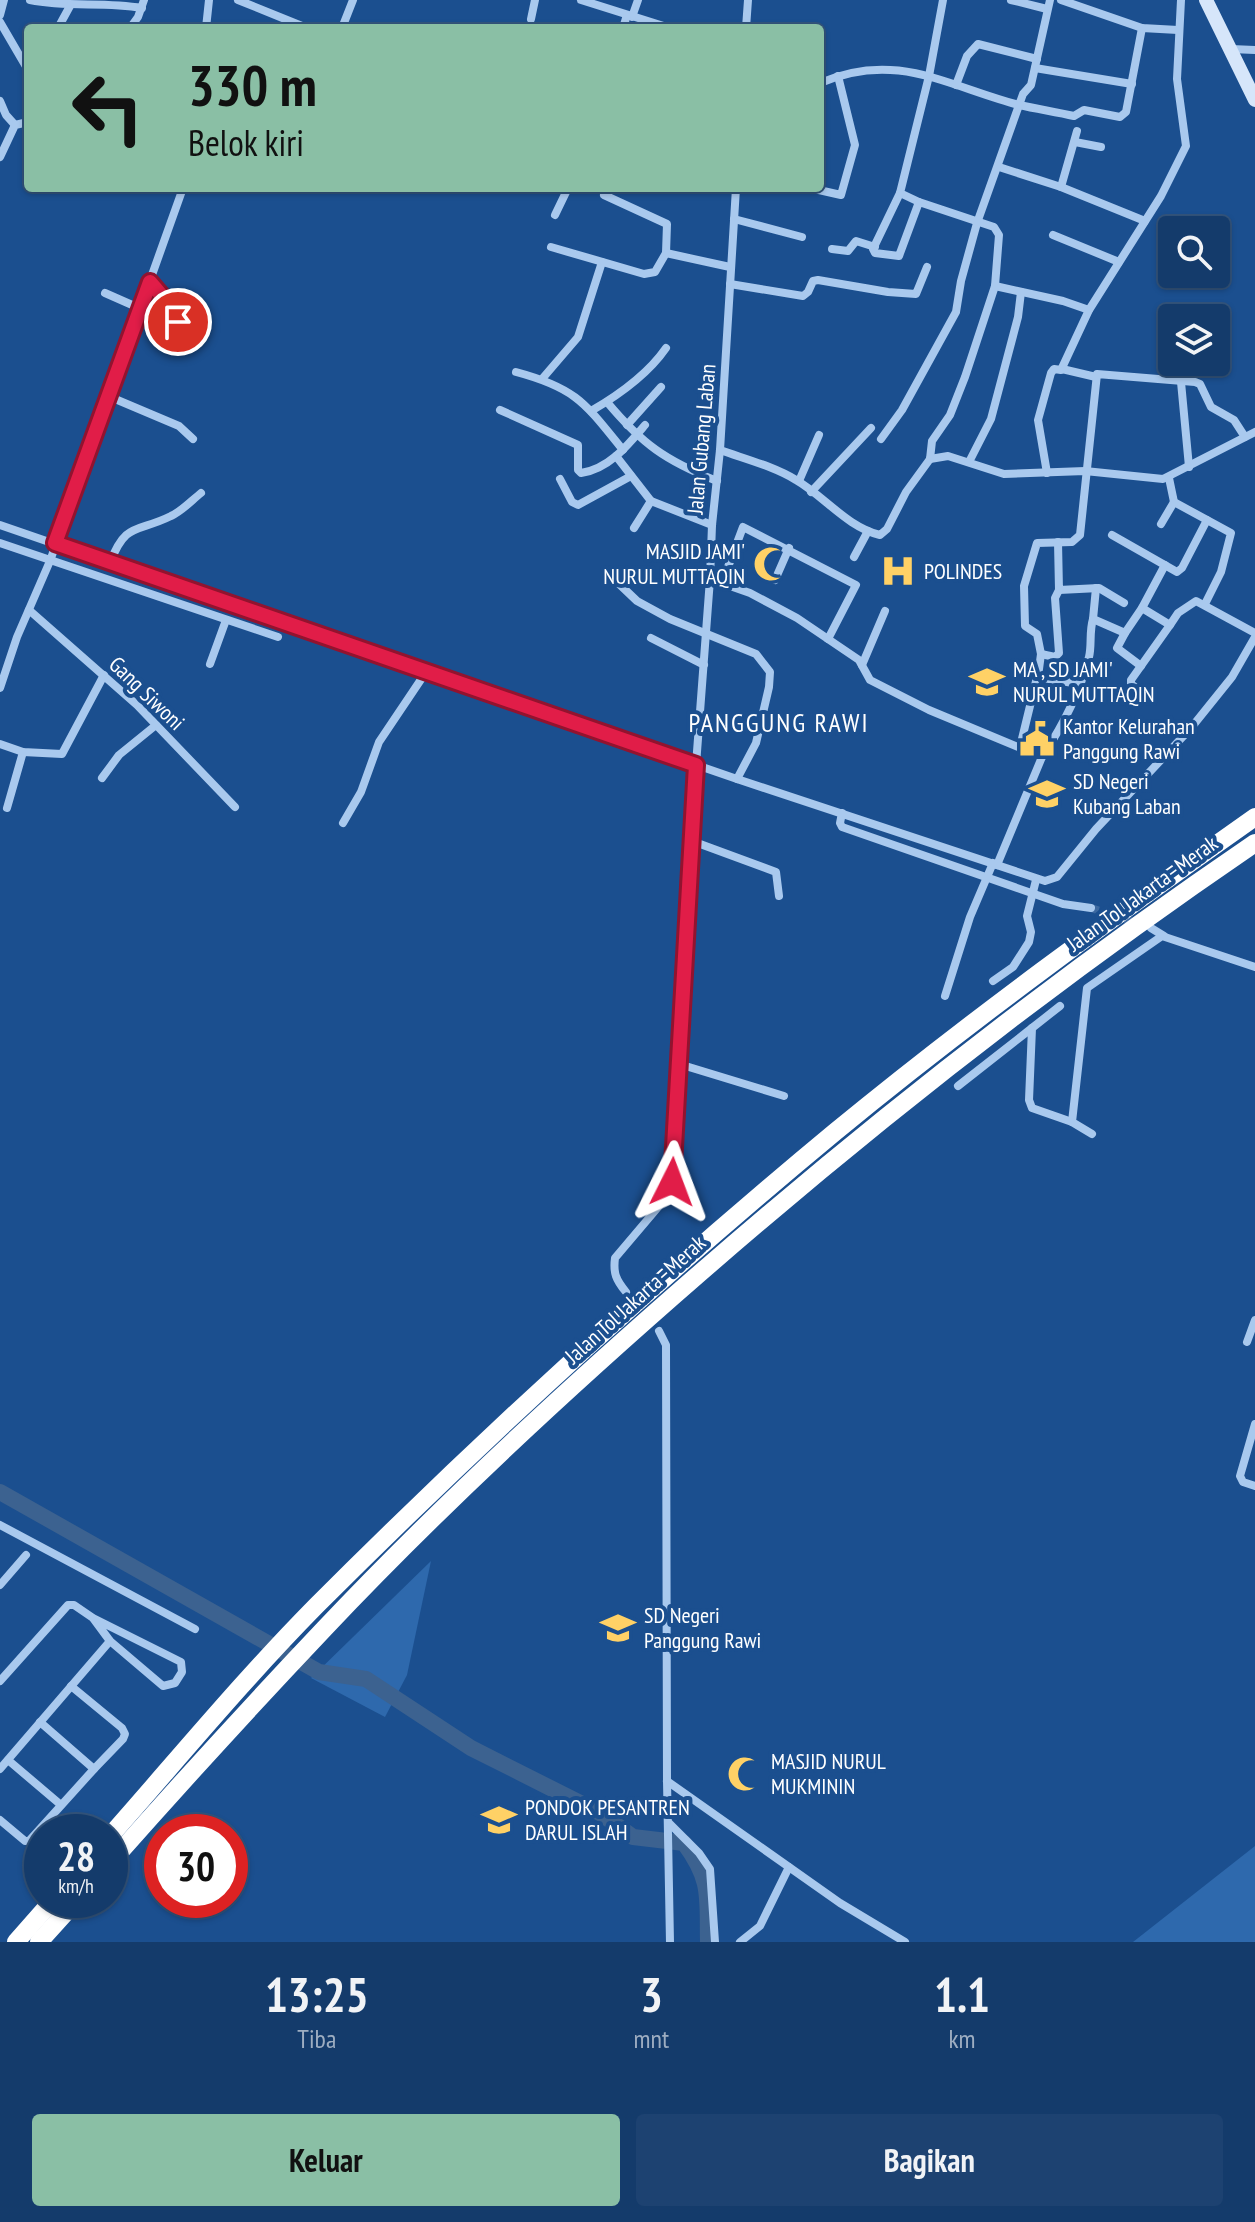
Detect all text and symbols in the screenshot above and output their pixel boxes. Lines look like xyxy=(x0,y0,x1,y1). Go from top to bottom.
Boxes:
text: 330 m xyxy=(188,49,317,121)
icon: left xyxy=(56,56,160,160)
text: Belok kiri xyxy=(188,119,304,166)
map controls xyxy=(1158,216,1230,376)
button: search xyxy=(1158,216,1230,288)
pin xyxy=(144,288,212,356)
icon: arrive xyxy=(156,300,200,344)
button: layers xyxy=(1158,304,1230,376)
street label: Jalan Gubang Laban xyxy=(680,363,722,516)
place label: MASJID JAMI' NURUL MUTTAQIN xyxy=(603,537,745,590)
mosque icon: MASJID JAMI' NURUL MUTTAQIN xyxy=(752,545,790,583)
hospital icon: POLINDES xyxy=(879,552,917,590)
place label: POLINDES xyxy=(924,557,1002,585)
street label: Gang Siwoni xyxy=(103,650,191,736)
place label: MA , SD JAMI' NURUL MUTTAQIN xyxy=(1013,655,1155,708)
school or university icon: MA , SD JAMI' NURUL MUTTAQIN xyxy=(968,663,1006,701)
district label: PANGGUNG RAWI xyxy=(688,706,870,739)
place label: Kantor Kelurahan Panggung Rawi xyxy=(1063,712,1195,765)
public building icon: Kantor Kelurahan Panggung Rawi xyxy=(1018,720,1056,758)
place label: SD Negeri Kubang Laban xyxy=(1073,767,1181,820)
school or university icon: SD Negeri Kubang Laban xyxy=(1028,775,1066,813)
street label: Jalan Tol Jakarta–Merak xyxy=(1060,829,1223,958)
position arrow xyxy=(630,1140,714,1224)
street label: Jalan Tol Jakarta–Merak xyxy=(558,1228,711,1370)
place label: SD Negeri Panggung Rawi xyxy=(644,1601,761,1654)
school or university icon: SD Negeri Panggung Rawi xyxy=(599,1609,637,1647)
place label: MASJID NURUL MUKMININ xyxy=(771,1747,886,1800)
mosque icon: MASJID NURUL MUKMININ xyxy=(726,1755,764,1793)
place label: PONDOK PESANTREN DARUL ISLAH xyxy=(525,1793,690,1846)
school or university icon: PONDOK PESANTREN DARUL ISLAH xyxy=(480,1801,518,1839)
speed limit sign: 30 xyxy=(144,1814,248,1918)
text: 28 xyxy=(57,1830,95,1882)
text: km/h xyxy=(58,1873,94,1899)
text: 13:25 xyxy=(265,1963,369,2025)
text: 3 xyxy=(640,1963,663,2025)
text: 1.1 xyxy=(934,1963,990,2025)
text: Tiba xyxy=(297,2022,336,2055)
text: mnt xyxy=(634,2022,669,2055)
text: km xyxy=(949,2022,976,2055)
button: Keluar xyxy=(32,2114,620,2206)
button: Bagikan xyxy=(636,2114,1223,2206)

